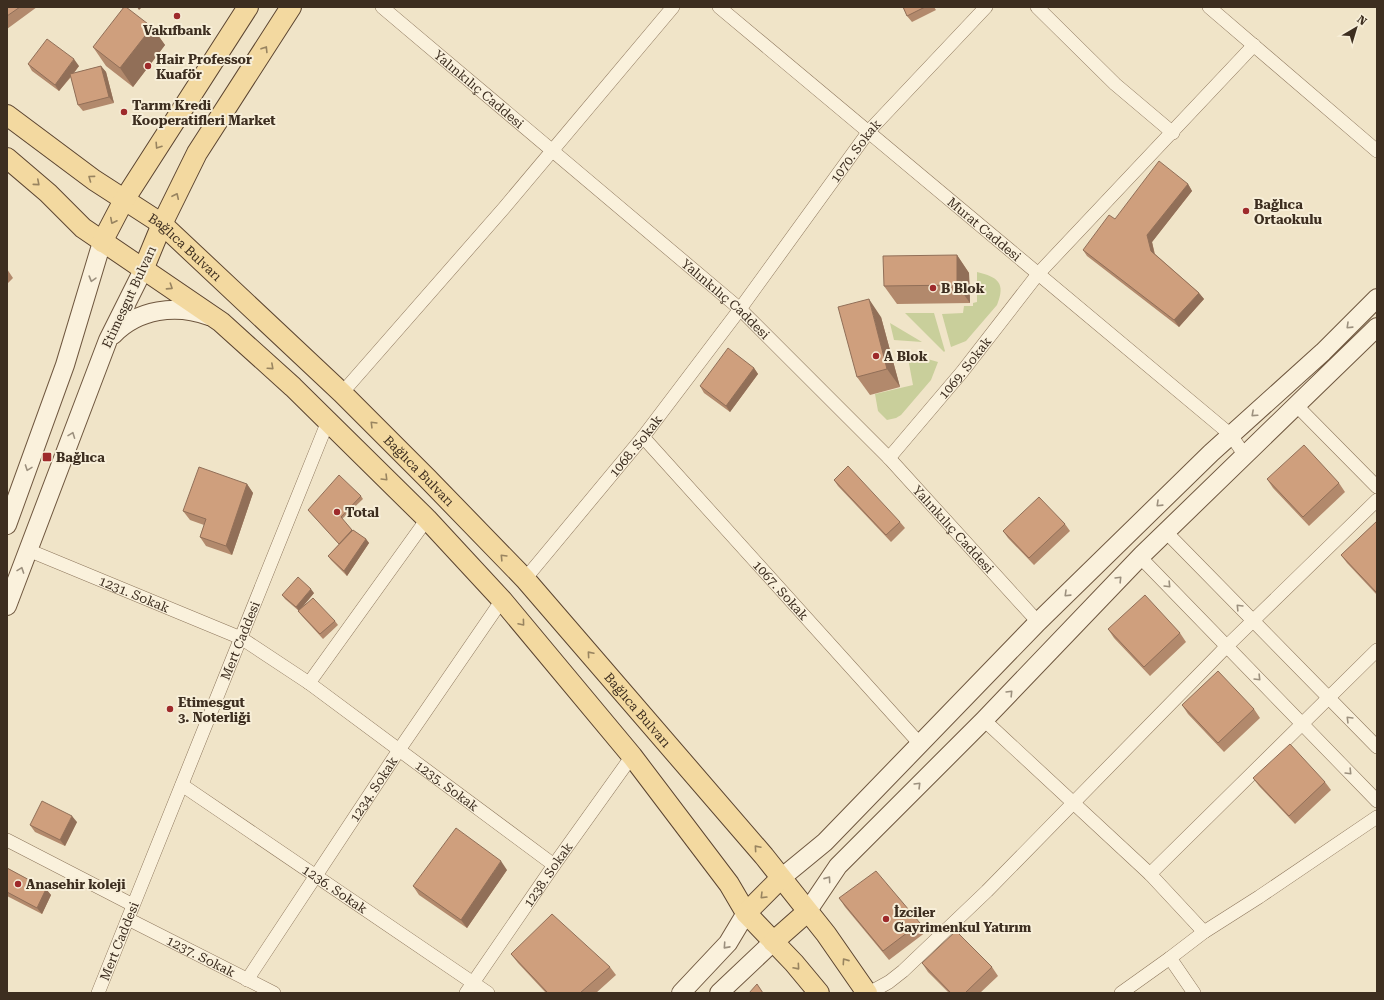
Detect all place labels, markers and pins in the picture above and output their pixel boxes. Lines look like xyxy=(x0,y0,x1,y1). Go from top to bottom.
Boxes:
marker: Vakıfbank xyxy=(172,11,182,21)
place label: Vakıfbank xyxy=(143,23,211,38)
place label: Hair Professor Kuaför xyxy=(156,52,252,82)
marker: Hair Professor Kuaför xyxy=(143,61,153,71)
place label: Tarım Kredi Kooperatifleri Market xyxy=(132,98,276,128)
marker: Tarım Kredi Kooperatifleri Market xyxy=(119,107,129,117)
place label: Bağlıca Ortaokulu xyxy=(1254,197,1322,227)
marker: Bağlıca Ortaokulu xyxy=(1241,206,1251,216)
place label: B Blok xyxy=(941,281,985,296)
marker: B Blok xyxy=(928,283,938,293)
place label: A Blok xyxy=(884,349,928,364)
marker: A Blok xyxy=(871,351,881,361)
place label: Bağlıca xyxy=(56,450,105,465)
marker: Bağlıca xyxy=(41,451,53,463)
place label: Total xyxy=(345,505,380,520)
marker: Total xyxy=(332,507,342,517)
place label: Etimesgut 3. Noterliği xyxy=(178,695,251,725)
marker: Etimesgut 3. Noterliği xyxy=(165,704,175,714)
place label: Anasehir koleji xyxy=(26,877,126,892)
marker: Anasehir koleji xyxy=(13,879,23,889)
place label: İzciler Gayrimenkul Yatırım xyxy=(894,904,1032,935)
marker: İzciler Gayrimenkul Yatırım xyxy=(881,914,891,924)

